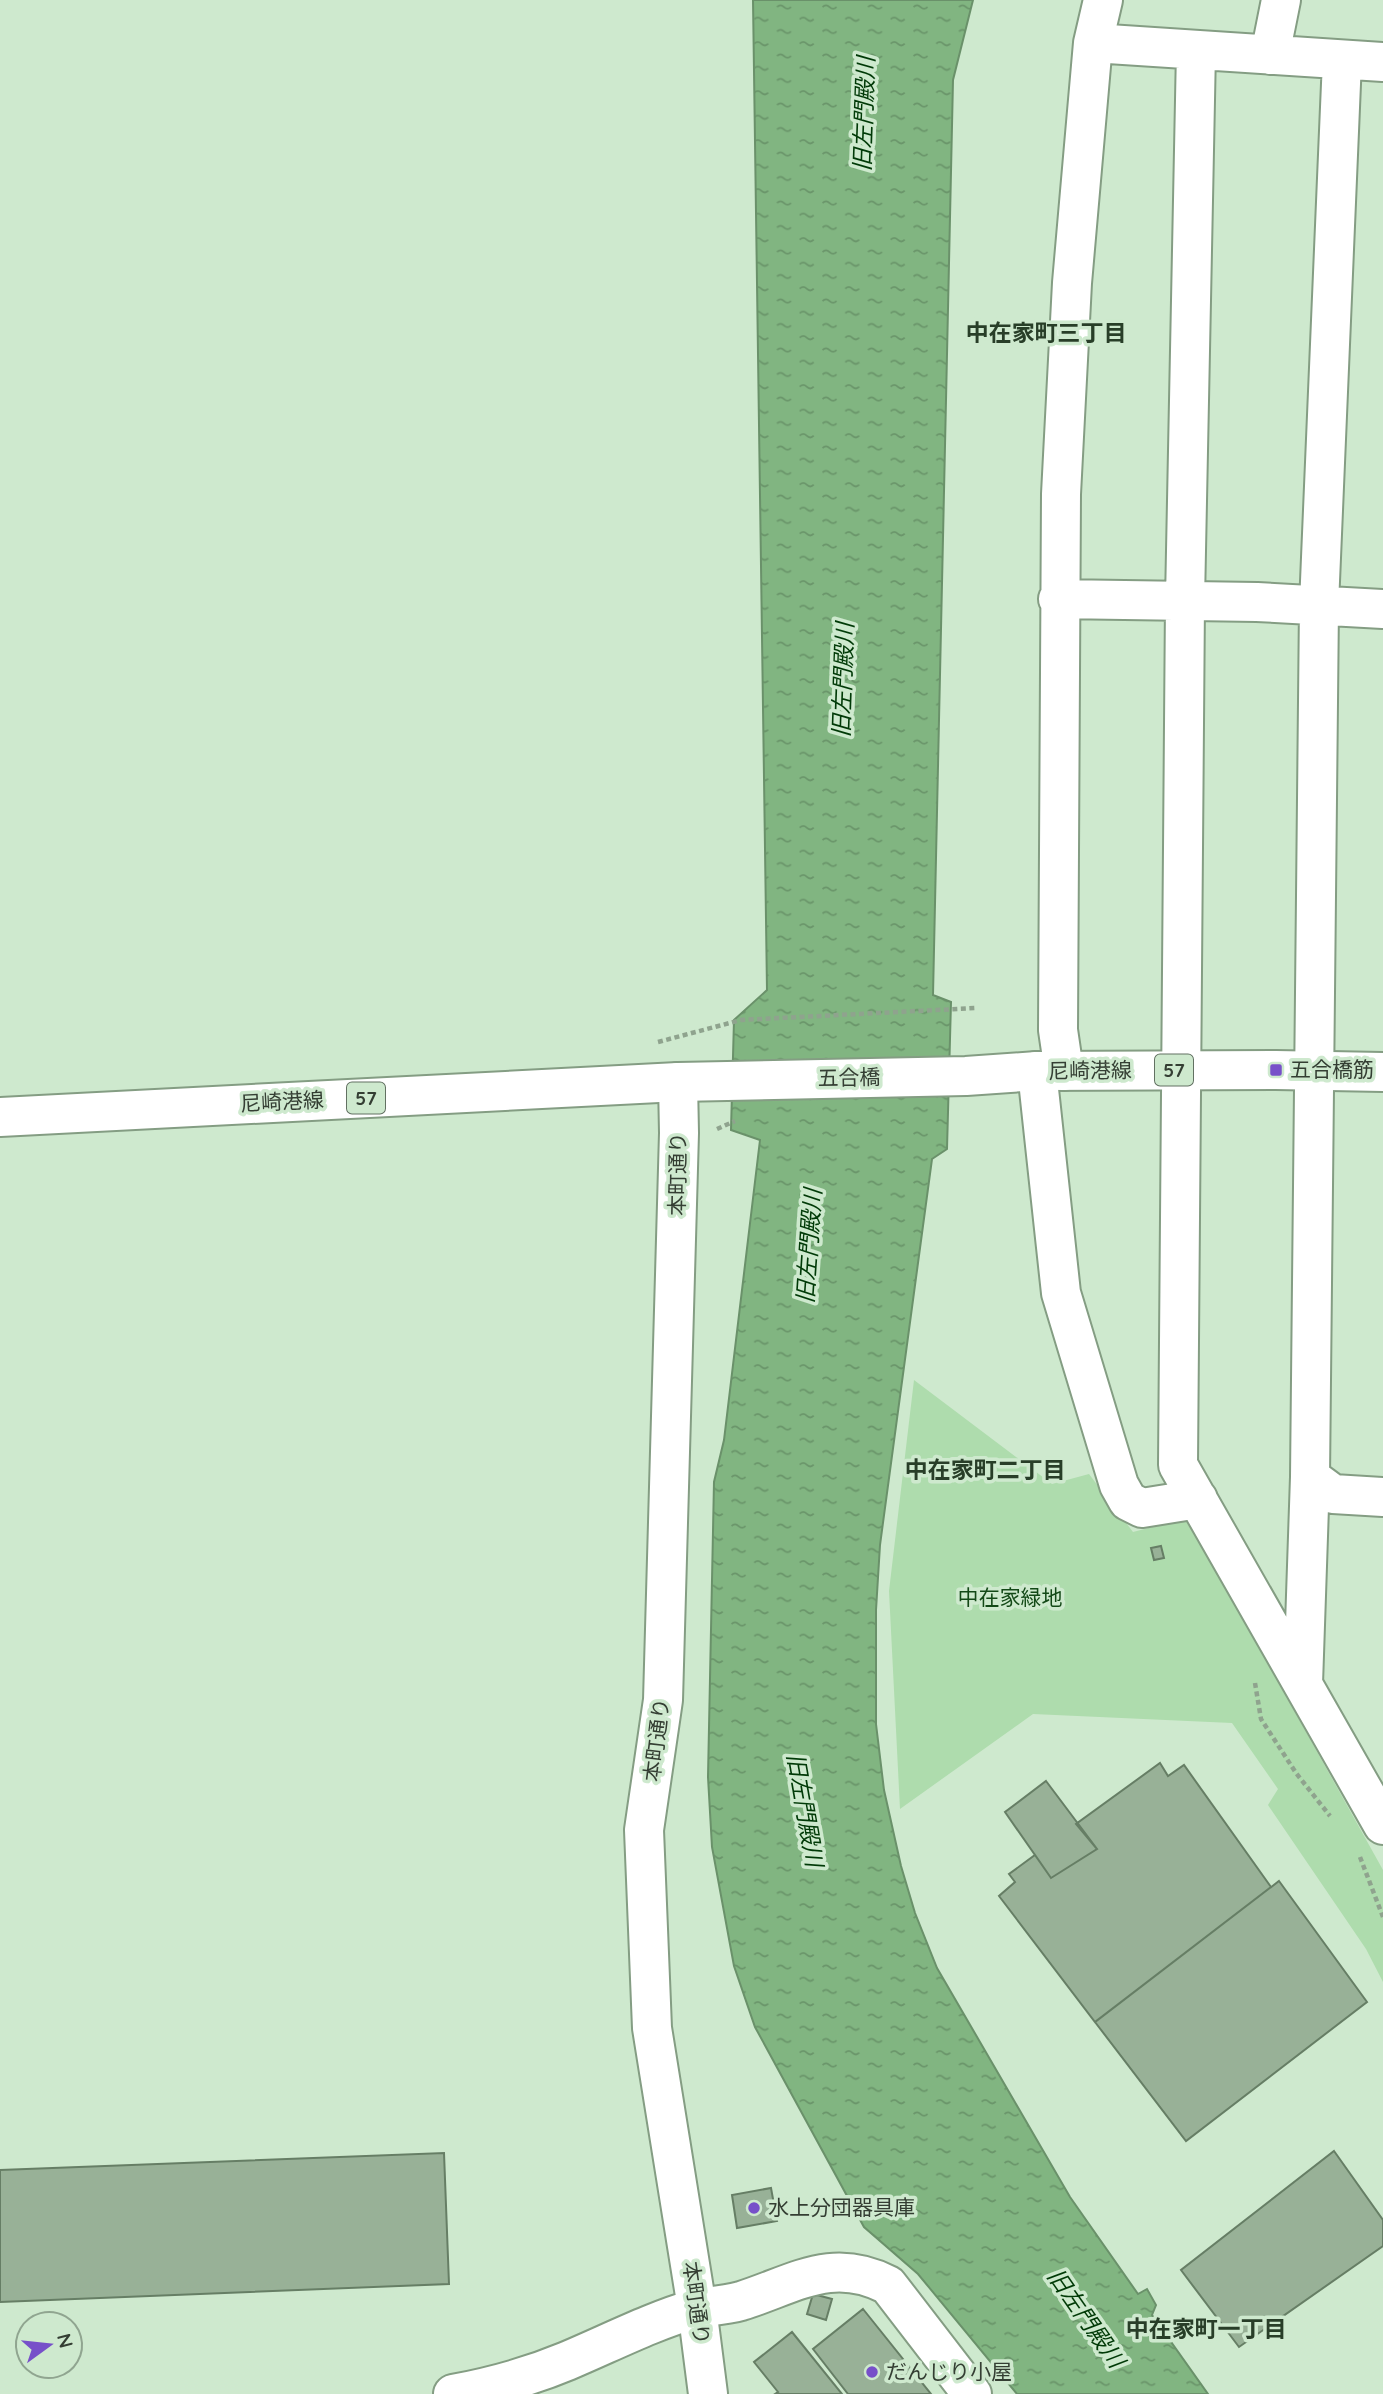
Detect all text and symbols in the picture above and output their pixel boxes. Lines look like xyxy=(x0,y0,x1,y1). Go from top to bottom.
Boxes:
water label: 旧左門殿川 xyxy=(847,53,880,172)
district label: 中在家町三丁目 xyxy=(966,318,1127,347)
water label: 旧左門殿川 xyxy=(826,619,859,738)
road number: 57 xyxy=(1155,1054,1193,1086)
street label: 尼崎港線 xyxy=(1048,1056,1132,1084)
place label: 五合橋筋 xyxy=(1290,1056,1374,1082)
marker: 五合橋筋 xyxy=(1268,1062,1284,1078)
street label: 五合橋 xyxy=(817,1063,881,1091)
road number: 57 xyxy=(347,1082,385,1114)
street label: 尼崎港線 xyxy=(239,1086,325,1116)
street label: 本町通り xyxy=(663,1132,691,1216)
water label: 旧左門殿川 xyxy=(790,1185,827,1304)
district label: 中在家町二丁目 xyxy=(905,1455,1066,1484)
park label: 中在家緑地 xyxy=(958,1584,1063,1610)
street label: 本町通り xyxy=(638,1697,674,1783)
water label: 旧左門殿川 xyxy=(781,1751,830,1872)
place label: 水上分団器具庫 xyxy=(768,2194,915,2220)
marker: 水上分団器具庫 xyxy=(746,2200,762,2216)
street label: 本町通り xyxy=(678,2259,716,2346)
water label: 旧左門殿川 xyxy=(1042,2262,1133,2376)
north arrow xyxy=(14,2310,84,2380)
district label: 中在家町一丁目 xyxy=(1126,2314,1287,2343)
text: N xyxy=(52,2331,79,2350)
place label: だんじり小屋 xyxy=(886,2358,1012,2384)
marker: だんじり小屋 xyxy=(864,2364,880,2380)

